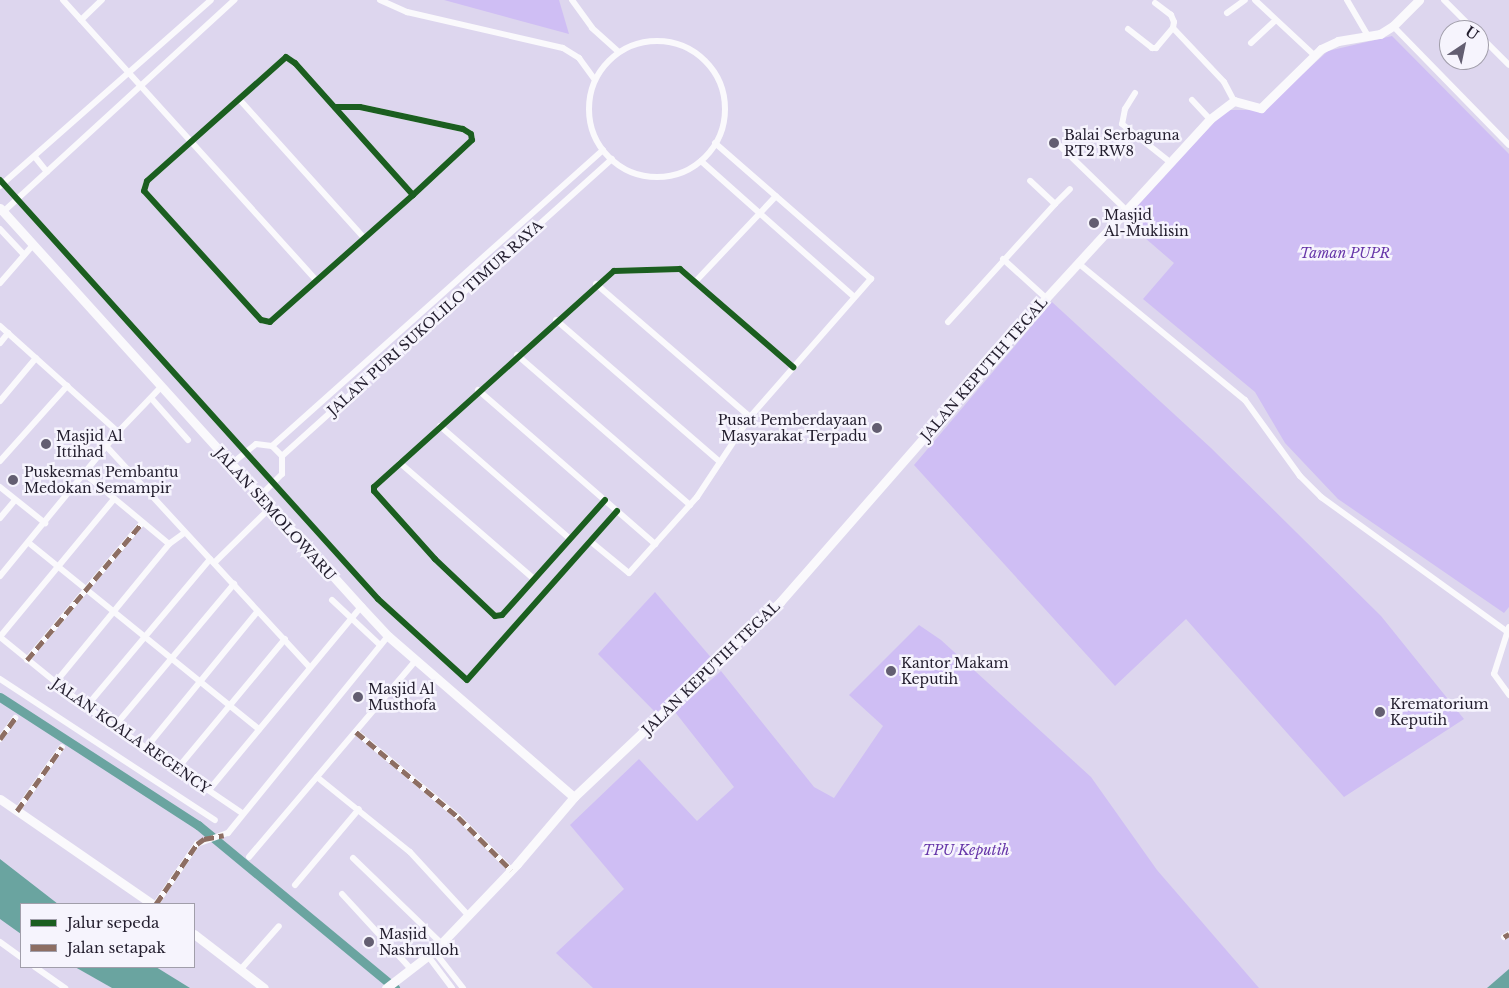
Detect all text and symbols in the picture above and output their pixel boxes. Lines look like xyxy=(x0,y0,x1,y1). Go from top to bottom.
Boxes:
north arrow xyxy=(1439,20,1489,70)
text: U xyxy=(1462,22,1482,44)
place label: Balai Serbaguna RT2 RW8 xyxy=(1064,127,1179,160)
marker: Balai Serbaguna RT2 RW8 xyxy=(1048,137,1060,149)
place label: Masjid Al-Muklisin xyxy=(1104,207,1189,240)
street label: JALAN PURI SUKOLILO TIMUR RAYA xyxy=(324,217,546,419)
marker: Masjid Al-Muklisin xyxy=(1088,217,1100,229)
park label: Taman PUPR xyxy=(1300,245,1390,261)
street label: JALAN KEPUTIH TEGAL xyxy=(917,294,1051,444)
place label: Pusat Pemberdayaan Masyarakat Terpadu xyxy=(718,412,867,444)
marker: Pusat Pemberdayaan Masyarakat Terpadu xyxy=(871,422,883,434)
place label: Masjid Al Ittihad xyxy=(56,428,123,461)
marker: Masjid Al Ittihad xyxy=(40,438,52,450)
street label: JALAN SEMOLOWARU xyxy=(211,444,339,584)
place label: Puskesmas Pembantu Medokan Semampir xyxy=(24,464,178,497)
marker: Puskesmas Pembantu Medokan Semampir xyxy=(6,473,20,487)
street label: JALAN KEPUTIH TEGAL xyxy=(639,598,783,738)
place label: Kantor Makam Keputih xyxy=(901,655,1009,688)
marker: Kantor Makam Keputih xyxy=(885,665,897,677)
street label: JALAN KOALA REGENCY xyxy=(48,675,214,797)
place label: Masjid Al Musthofa xyxy=(368,681,436,714)
marker: Masjid Al Musthofa xyxy=(352,691,364,703)
place label: Krematorium Keputih xyxy=(1390,696,1489,729)
marker: Krematorium Keputih xyxy=(1374,706,1386,718)
park label: TPU Keputih xyxy=(922,842,1010,858)
legend xyxy=(20,903,195,968)
text: Jalur sepeda xyxy=(67,913,159,932)
place label: Masjid Nashrulloh xyxy=(379,926,459,959)
marker: Masjid Nashrulloh xyxy=(363,936,375,948)
text: Jalan setapak xyxy=(67,938,166,957)

